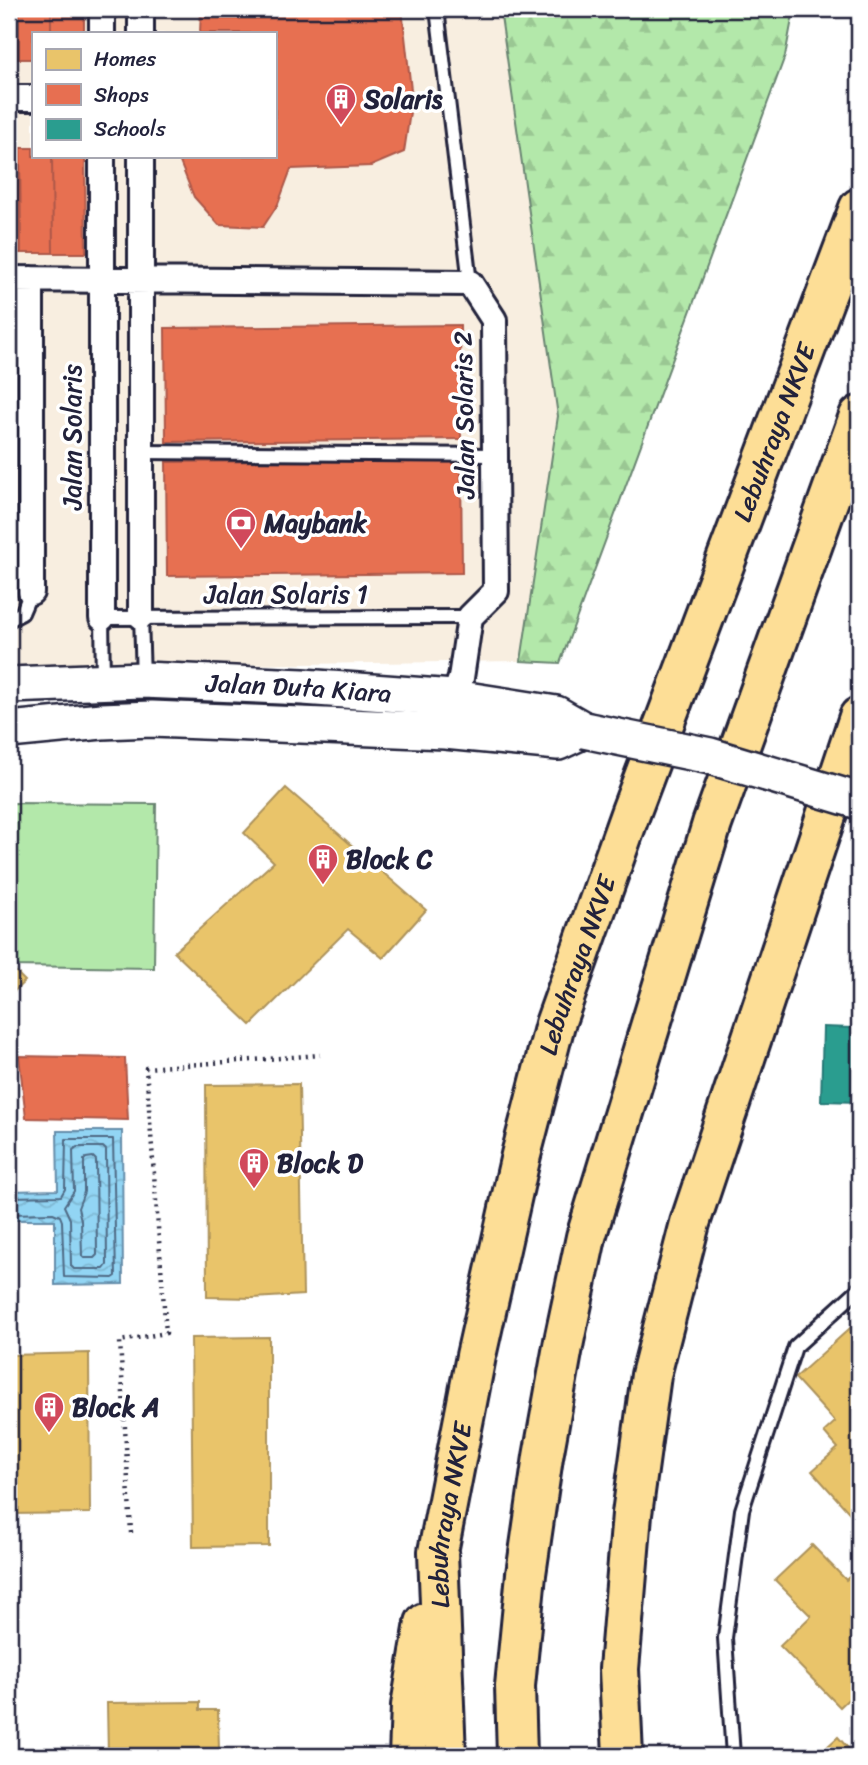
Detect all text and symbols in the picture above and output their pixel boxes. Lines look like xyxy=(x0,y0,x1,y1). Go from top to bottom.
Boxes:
legend xyxy=(32,32,276,158)
text: Homes xyxy=(94,40,156,78)
text: Shops xyxy=(94,76,149,114)
place label: Solaris xyxy=(363,76,444,122)
building icon: Solaris xyxy=(324,82,358,126)
text: Schools xyxy=(94,110,166,148)
street label: Jalan Solaris 2 xyxy=(440,331,488,500)
street label: Lebuhraya NKVE xyxy=(719,335,829,529)
street label: Jalan Solaris xyxy=(49,364,95,511)
place label: Maybank xyxy=(263,500,368,546)
bank icon: Maybank xyxy=(224,506,258,550)
street label: Jalan Solaris 1 xyxy=(203,571,368,617)
street label: Jalan Duta Kiara xyxy=(204,660,393,716)
place label: Block C xyxy=(346,836,434,882)
building icon: Block C xyxy=(306,842,340,886)
street label: Lebuhraya NKVE xyxy=(525,867,630,1060)
place label: Block D xyxy=(277,1140,364,1186)
building icon: Block D xyxy=(237,1146,271,1190)
place label: Block A xyxy=(72,1384,160,1430)
building icon: Block A xyxy=(32,1390,66,1434)
street label: Lebuhraya NKVE xyxy=(415,1417,486,1609)

